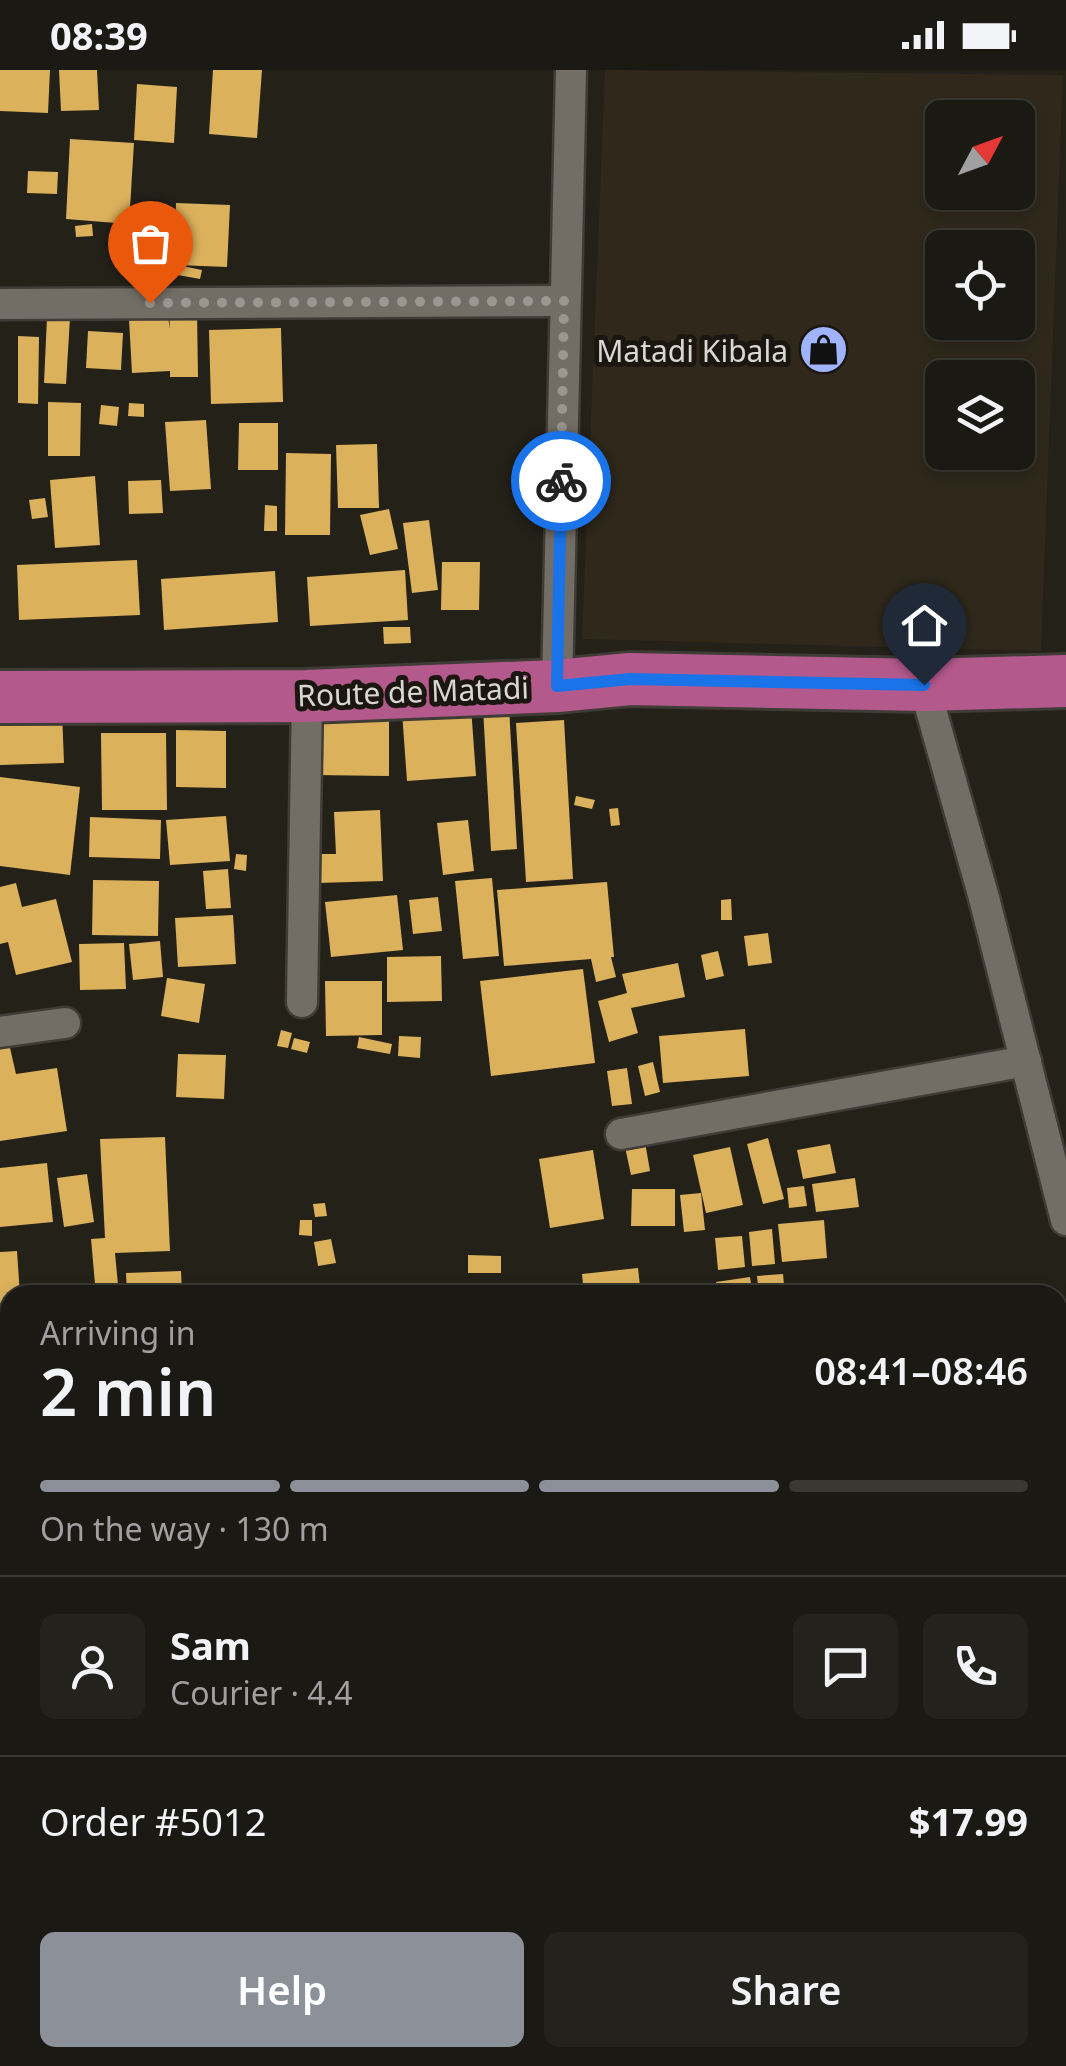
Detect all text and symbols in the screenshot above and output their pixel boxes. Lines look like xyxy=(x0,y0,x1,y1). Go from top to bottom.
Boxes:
text: 08:39 xyxy=(50,9,148,61)
north arrow xyxy=(925,100,1035,210)
map controls xyxy=(925,100,1035,470)
pin xyxy=(108,201,193,304)
icon: bag xyxy=(123,216,178,271)
button: locate xyxy=(925,230,1035,340)
shop icon: Matadi Kibala xyxy=(797,324,849,376)
place label: Matadi Kibala xyxy=(596,330,788,371)
button: layers xyxy=(925,360,1035,470)
courier xyxy=(511,431,611,531)
icon: bike xyxy=(534,454,589,509)
pin xyxy=(882,583,967,686)
icon: home xyxy=(897,598,952,653)
street label: Route de Matadi xyxy=(296,666,530,716)
text: Arriving in xyxy=(40,1311,195,1354)
text: 08:41–08:46 xyxy=(814,1344,1028,1396)
text: 2 min xyxy=(40,1347,216,1435)
text: On the way · 130 m xyxy=(40,1507,329,1550)
button: person xyxy=(40,1614,145,1719)
button: chat xyxy=(793,1614,898,1719)
button: phone xyxy=(923,1614,1028,1719)
text: Sam xyxy=(170,1619,251,1671)
text: Courier · 4.4 xyxy=(170,1671,353,1714)
text: Order #5012 xyxy=(40,1795,266,1847)
text: $17.99 xyxy=(909,1795,1028,1847)
button: Help xyxy=(40,1932,524,2047)
button: Share xyxy=(544,1932,1028,2047)

